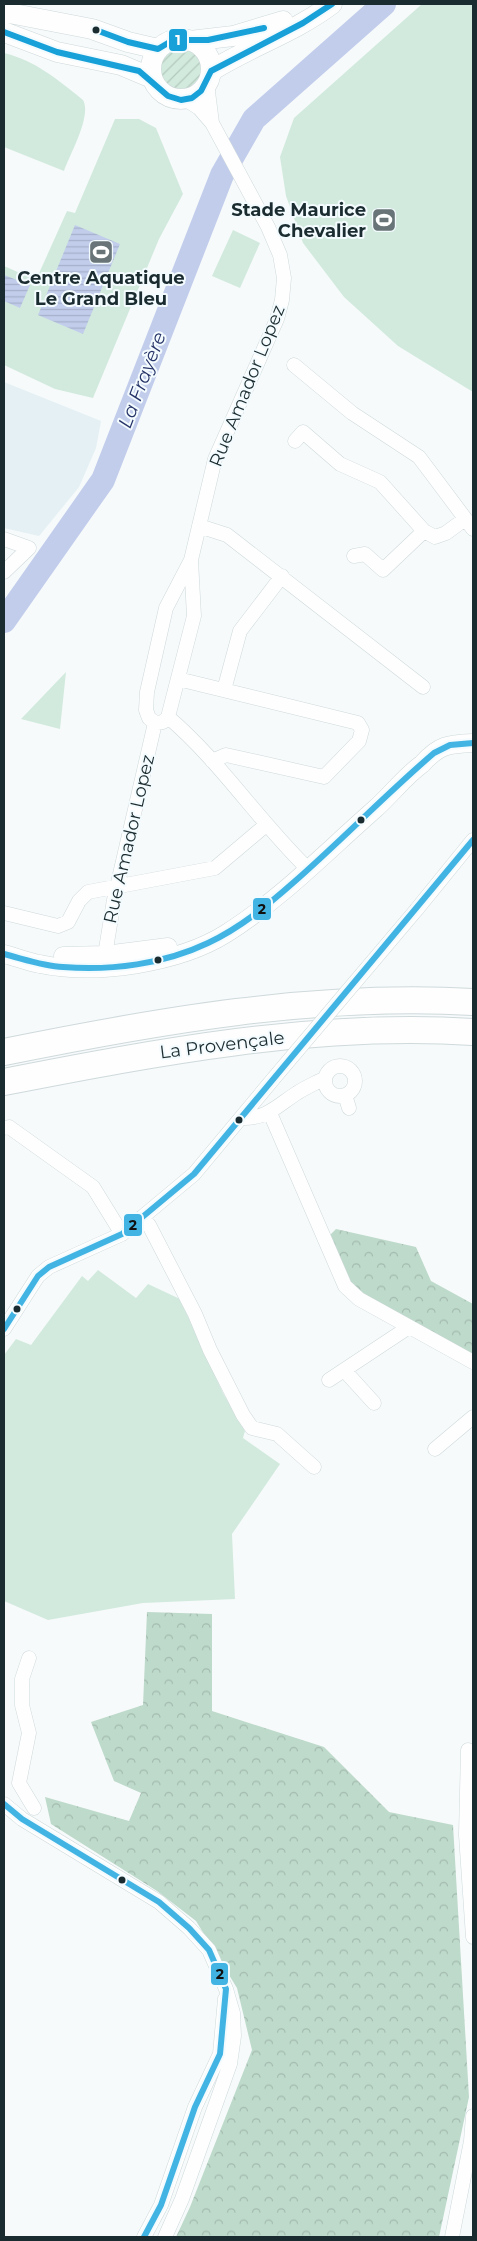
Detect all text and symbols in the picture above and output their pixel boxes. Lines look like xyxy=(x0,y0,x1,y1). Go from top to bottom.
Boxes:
unlabelled marker xyxy=(91,25,101,35)
line badge: 1 xyxy=(168,28,188,52)
text: 1 xyxy=(175,31,181,49)
place label: Stade Maurice Chevalier xyxy=(231,199,366,242)
sports icon: Stade Maurice Chevalier xyxy=(371,207,397,233)
sports icon: Centre Aquatique Le Grand Bleu xyxy=(88,239,114,265)
place label: Centre Aquatique Le Grand Bleu xyxy=(17,267,185,310)
street label: Rue Amador Lopez xyxy=(204,302,290,470)
water label: La Frayère xyxy=(113,329,171,431)
street label: Rue Amador Lopez xyxy=(99,752,159,926)
unlabelled marker xyxy=(356,815,366,825)
line badge: 2 xyxy=(252,897,272,921)
text: 2 xyxy=(258,900,266,918)
unlabelled marker xyxy=(153,955,163,965)
street label: La Provençale xyxy=(158,1026,286,1064)
unlabelled marker xyxy=(234,1115,244,1125)
line badge: 2 xyxy=(123,1213,143,1237)
text: 2 xyxy=(129,1216,137,1234)
unlabelled marker xyxy=(12,1304,22,1314)
unlabelled marker xyxy=(117,1875,127,1885)
line badge: 2 xyxy=(210,1962,229,1986)
text: 2 xyxy=(216,1965,224,1983)

